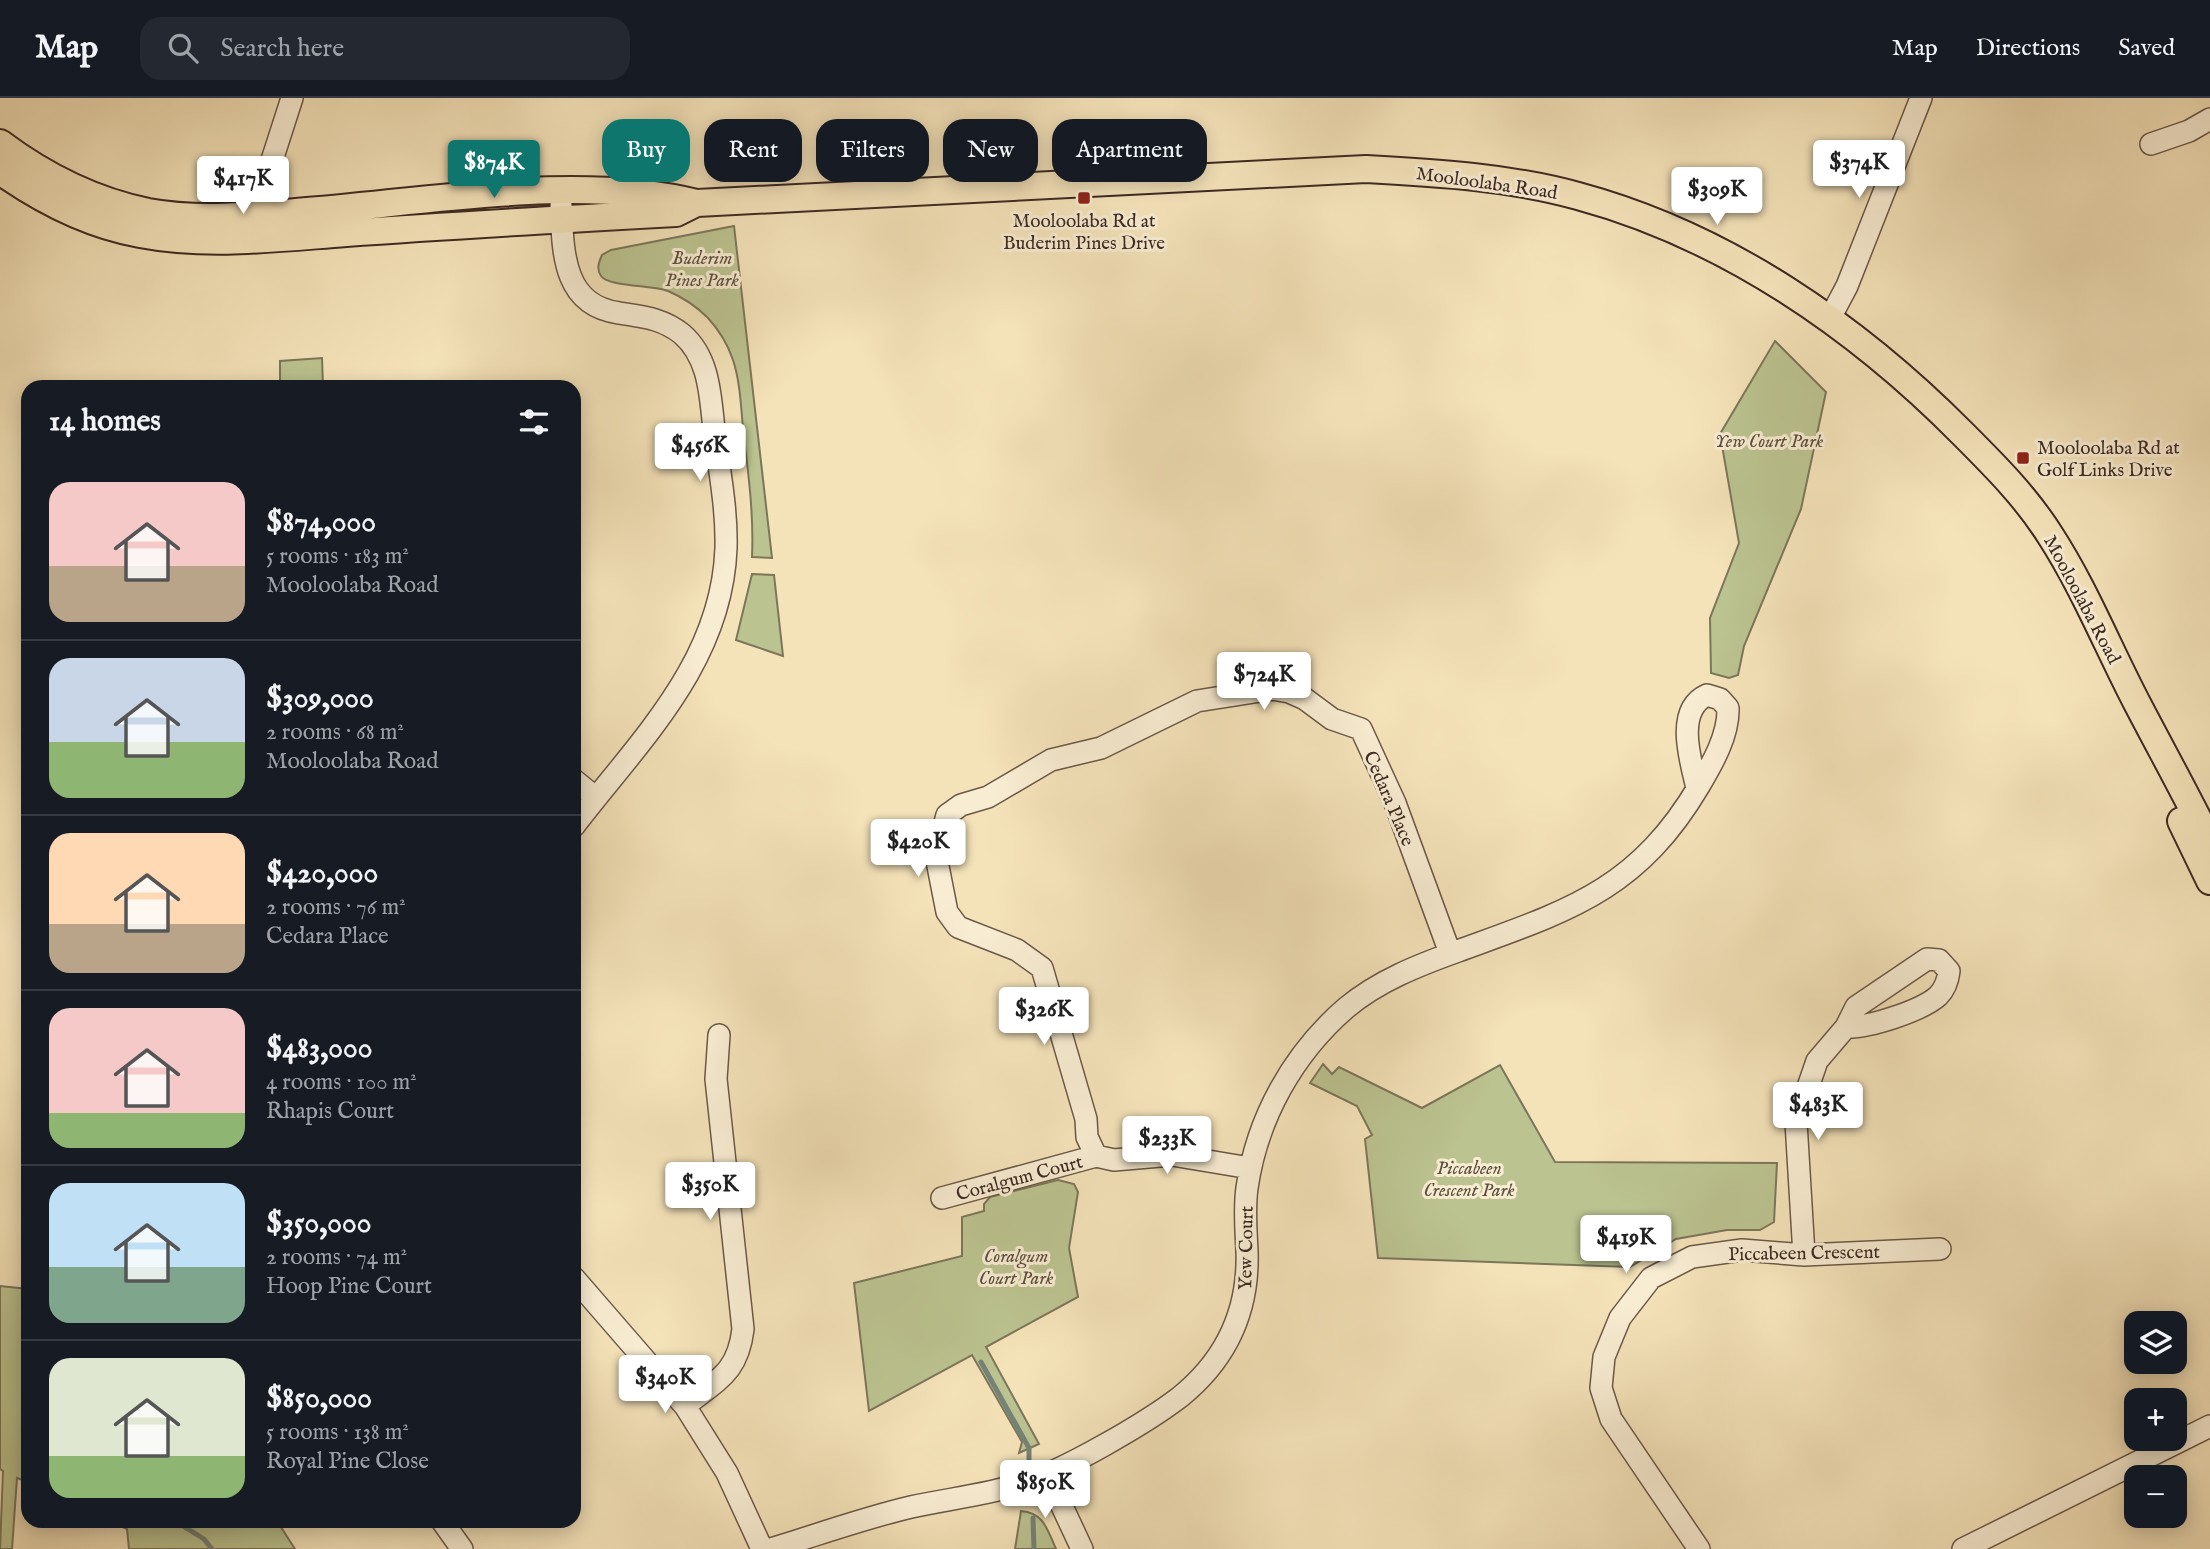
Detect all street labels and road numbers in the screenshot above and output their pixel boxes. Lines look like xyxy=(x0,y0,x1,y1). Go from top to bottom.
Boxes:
street label: Mooloolaba Road xyxy=(1415,162,1560,206)
street label: Mooloolaba Road xyxy=(2037,531,2126,669)
street label: Cedara Place xyxy=(1357,747,1419,850)
street label: Coralgum Court xyxy=(954,1150,1086,1207)
street label: Yew Court xyxy=(1234,1205,1260,1290)
street label: Piccabeen Crescent xyxy=(1728,1241,1881,1267)

